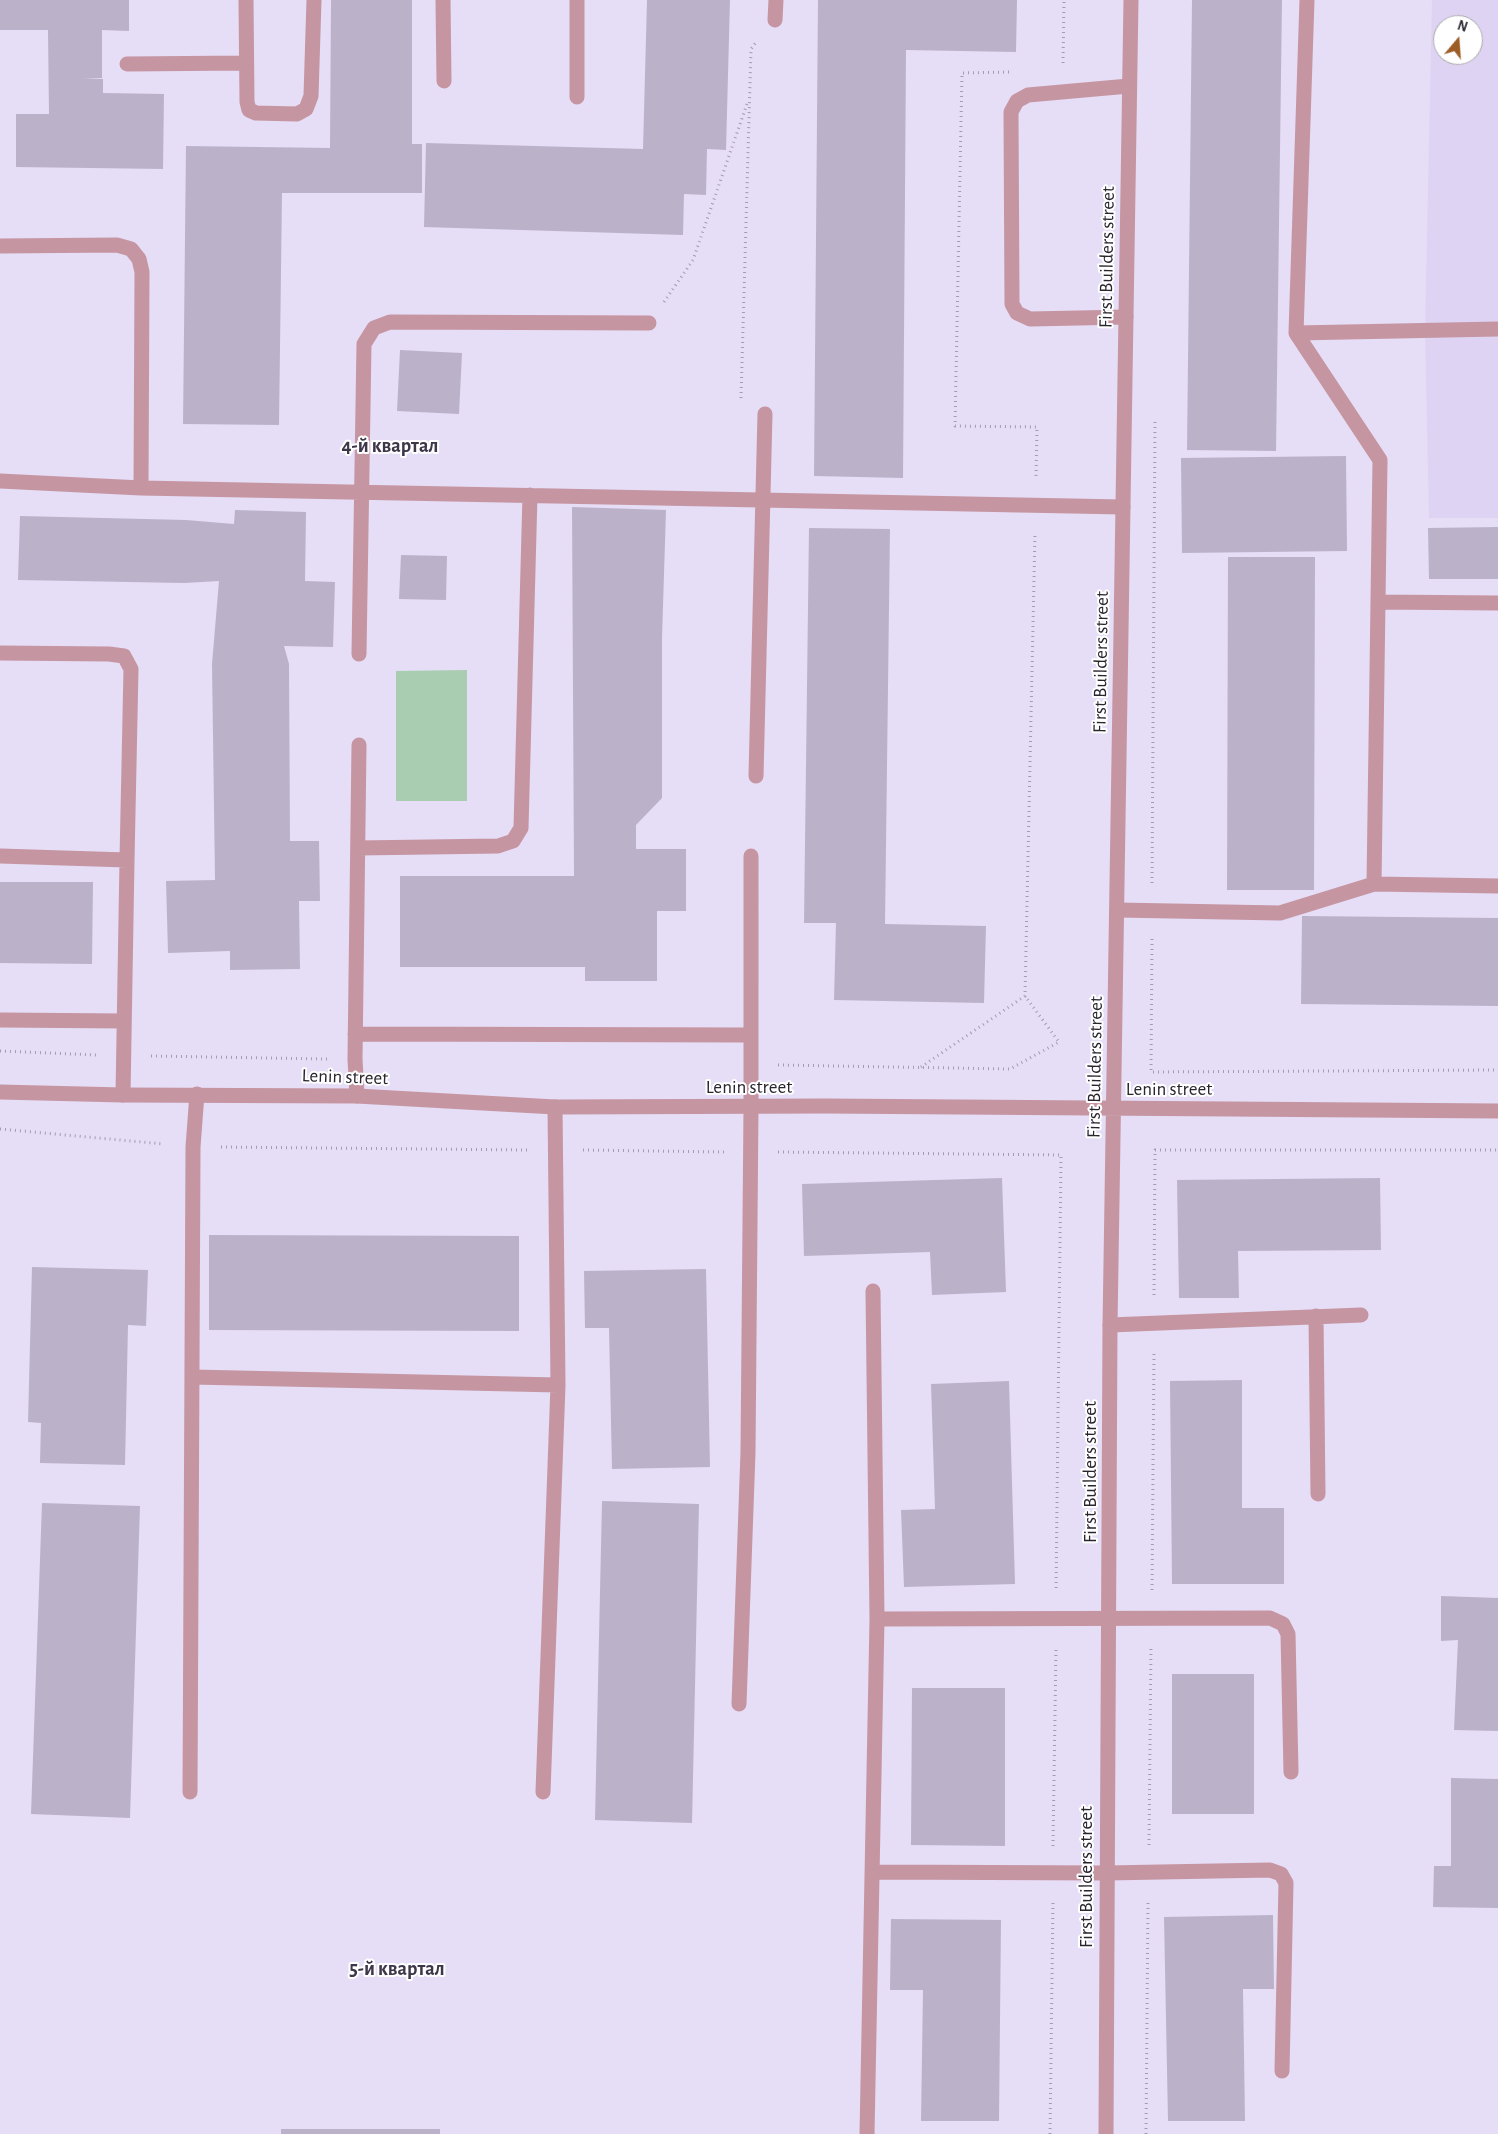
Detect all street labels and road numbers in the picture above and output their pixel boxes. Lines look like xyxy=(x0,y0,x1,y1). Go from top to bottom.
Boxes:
street label: First Builders street xyxy=(1094,186,1120,328)
street label: First Builders street xyxy=(1088,591,1114,733)
street label: First Builders street xyxy=(1082,996,1108,1138)
street label: Lenin street xyxy=(301,1064,389,1090)
street label: Lenin street xyxy=(706,1076,792,1098)
street label: Lenin street xyxy=(1126,1078,1212,1100)
street label: First Builders street xyxy=(1079,1401,1101,1543)
street label: First Builders street xyxy=(1075,1806,1097,1948)

